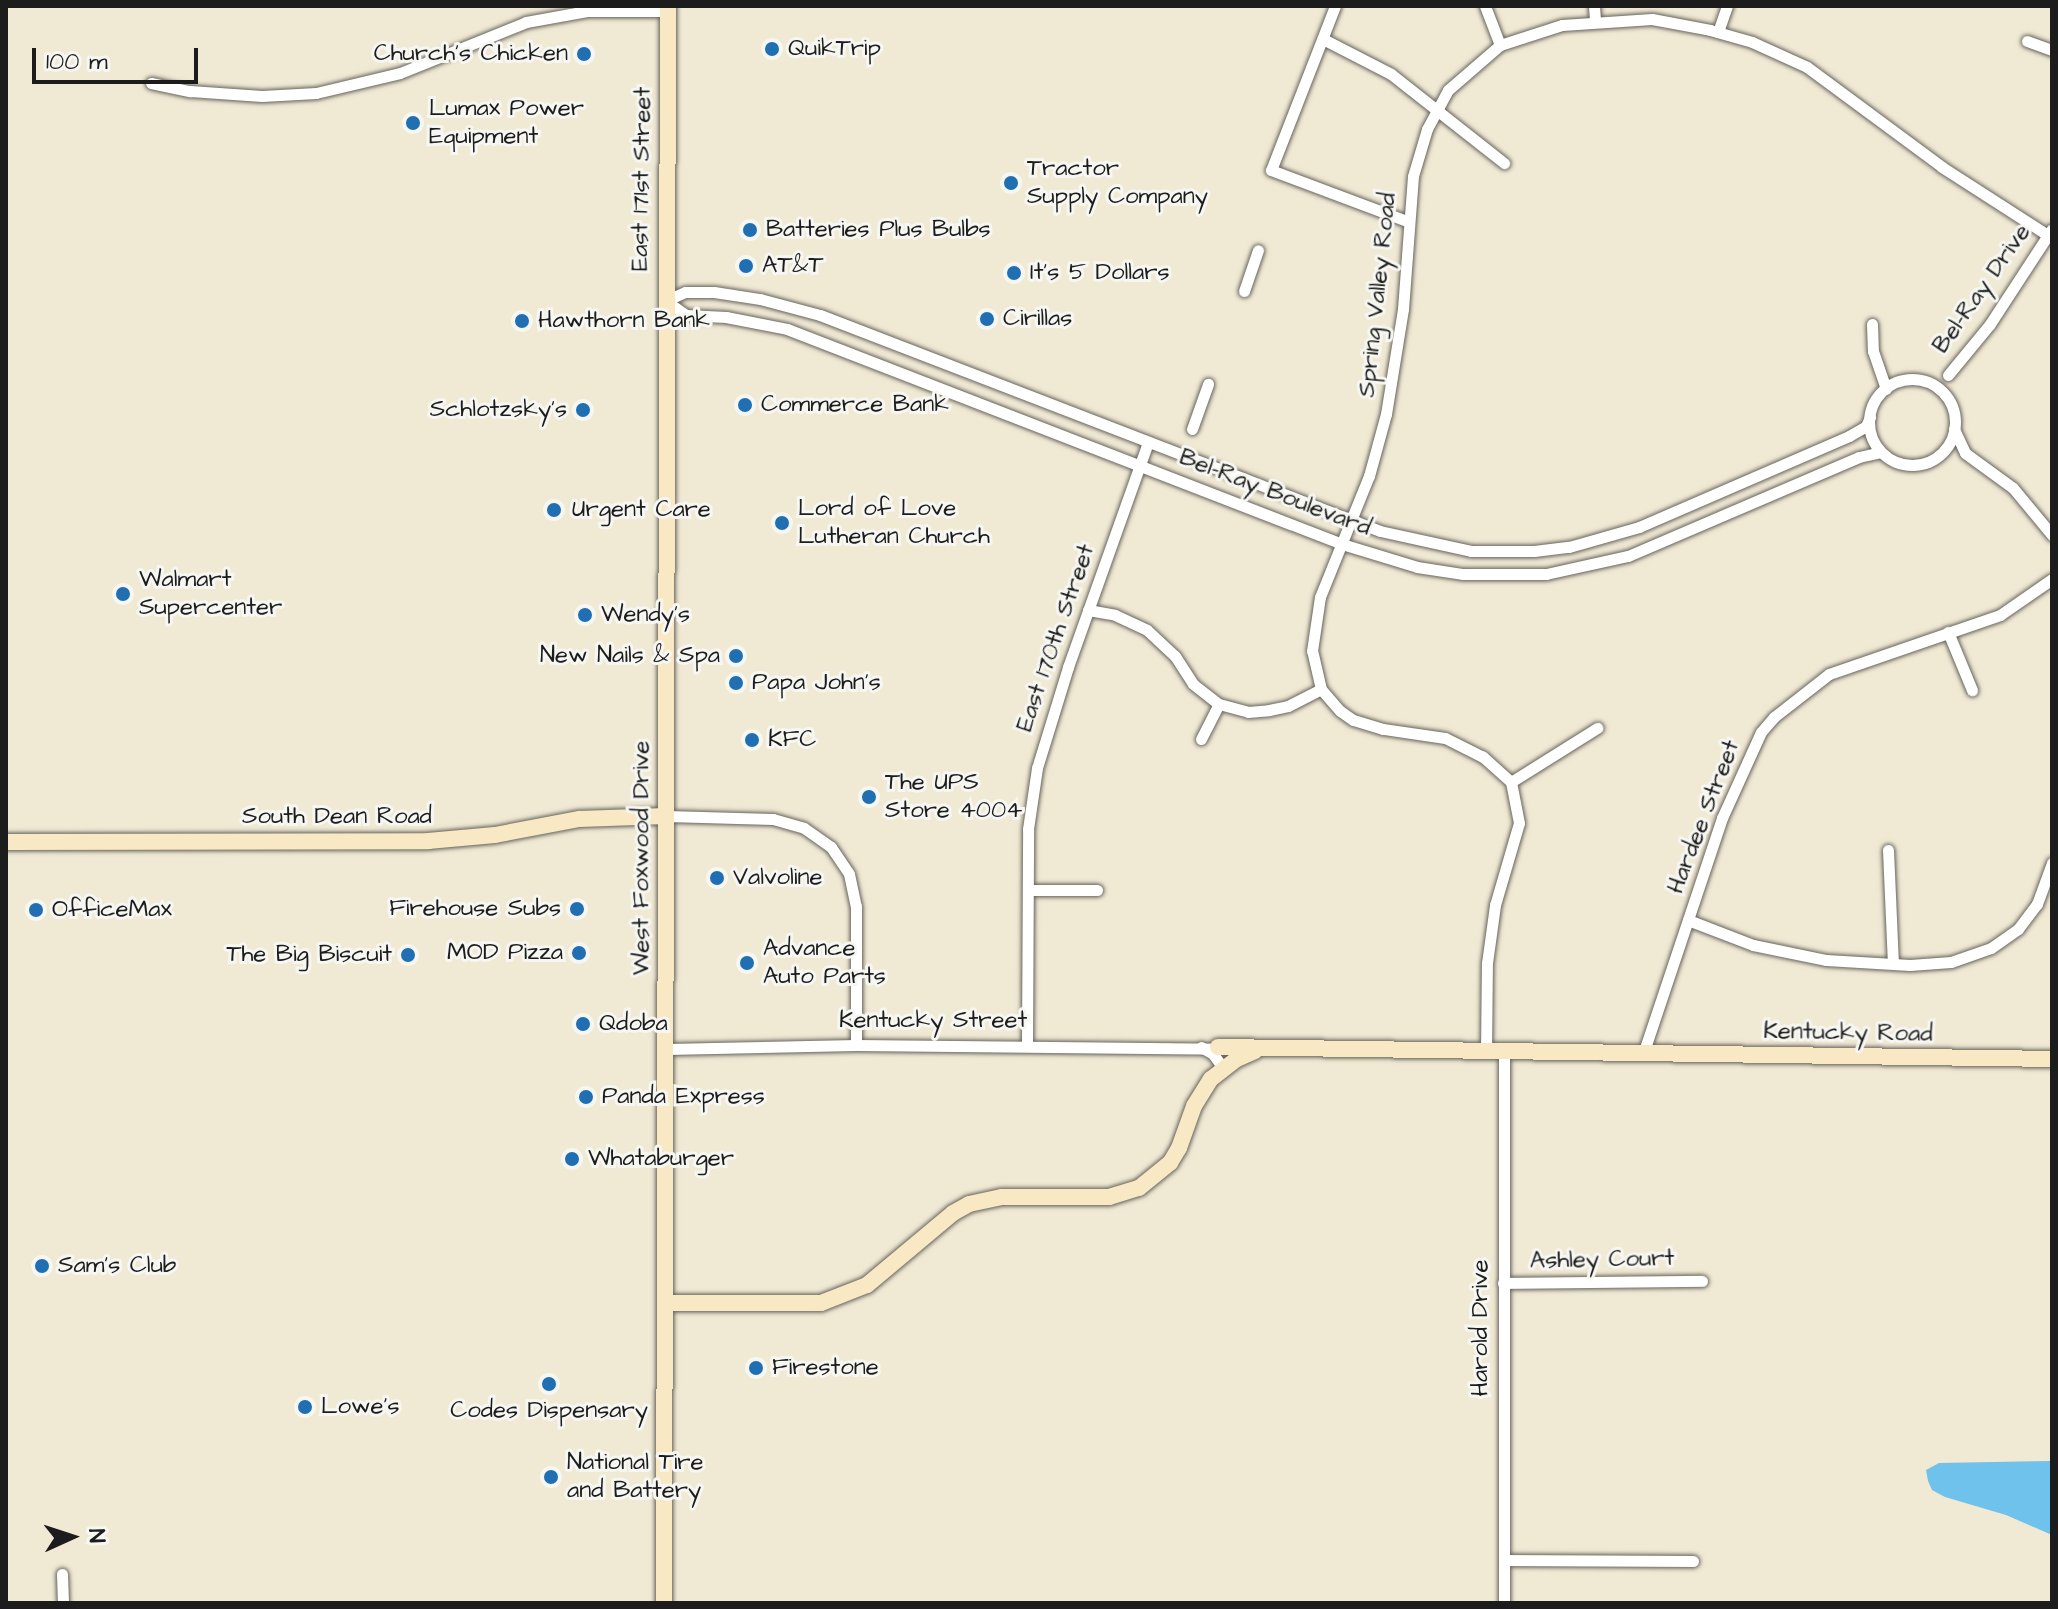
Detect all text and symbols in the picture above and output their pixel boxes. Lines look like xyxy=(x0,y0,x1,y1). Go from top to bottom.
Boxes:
scale bar xyxy=(36,32,202,82)
place label: QuikTrip xyxy=(788,35,881,63)
place label: Church's Chicken xyxy=(374,40,568,68)
marker: QuikTrip xyxy=(763,40,781,58)
text: 100 m xyxy=(46,45,108,79)
marker: Church's Chicken xyxy=(575,45,593,63)
street label: East 171st Street xyxy=(626,87,658,271)
place label: Lumax Power Equipment xyxy=(429,95,584,151)
marker: Lumax Power Equipment xyxy=(404,114,422,132)
place label: Tractor Supply Company xyxy=(1027,155,1208,211)
marker: Tractor Supply Company xyxy=(1002,174,1020,192)
street label: Spring Valley Road xyxy=(1353,191,1403,399)
place label: Batteries Plus Bulbs xyxy=(766,216,991,244)
street label: Bel-Ray Drive xyxy=(1927,219,2037,359)
marker: Batteries Plus Bulbs xyxy=(741,221,759,239)
place label: AT&T xyxy=(762,252,823,280)
marker: AT&T xyxy=(737,257,755,275)
place label: It's 5 Dollars xyxy=(1030,259,1170,287)
marker: It's 5 Dollars xyxy=(1005,264,1023,282)
place label: Cirillas xyxy=(1003,305,1072,333)
place label: Hawthorn Bank xyxy=(538,307,710,335)
marker: Cirillas xyxy=(978,310,996,328)
marker: Hawthorn Bank xyxy=(513,312,531,330)
place label: Commerce Bank xyxy=(761,391,949,419)
place label: Schlotzsky's xyxy=(430,396,567,424)
marker: Commerce Bank xyxy=(736,396,754,414)
marker: Schlotzsky's xyxy=(574,401,592,419)
street label: Bel-Ray Boulevard xyxy=(1175,443,1375,543)
place label: Lord of Love Lutheran Church xyxy=(798,495,990,551)
place label: Urgent Care xyxy=(572,496,711,524)
marker: Urgent Care xyxy=(543,499,565,521)
marker: Lord of Love Lutheran Church xyxy=(773,514,791,532)
street label: East 170th Street xyxy=(1010,541,1102,735)
place label: Walmart Supercenter xyxy=(139,566,282,622)
marker: Walmart Supercenter xyxy=(114,585,132,603)
place label: Wendy's xyxy=(601,601,690,629)
marker: Wendy's xyxy=(576,606,594,624)
place label: New Nails & Spa xyxy=(540,642,720,670)
marker: New Nails & Spa xyxy=(727,647,745,665)
place label: Papa John's xyxy=(752,669,881,697)
marker: Papa John's xyxy=(727,674,745,692)
place label: KFC xyxy=(768,726,816,754)
marker: KFC xyxy=(743,731,761,749)
street label: Hardee Street xyxy=(1662,736,1746,898)
street label: West Foxwood Drive xyxy=(628,741,656,975)
place label: The UPS Store 4004 xyxy=(885,769,1022,825)
marker: The UPS Store 4004 xyxy=(860,788,878,806)
street label: South Dean Road xyxy=(242,803,432,831)
place label: Valvoline xyxy=(733,864,822,892)
marker: Valvoline xyxy=(708,869,726,887)
place label: Firehouse Subs xyxy=(389,895,561,923)
place label: OfficeMax xyxy=(52,896,172,924)
marker: Firehouse Subs xyxy=(568,900,586,918)
marker: OfficeMax xyxy=(27,901,45,919)
place label: Advance Auto Parts xyxy=(763,935,886,991)
place label: MOD Pizza xyxy=(447,939,563,967)
place label: The Big Biscuit xyxy=(226,941,392,969)
marker: MOD Pizza xyxy=(570,944,588,962)
marker: The Big Biscuit xyxy=(399,946,417,964)
marker: Advance Auto Parts xyxy=(738,954,756,972)
street label: Kentucky Street xyxy=(839,1007,1027,1035)
place label: Qdoba xyxy=(599,1010,668,1038)
marker: Qdoba xyxy=(574,1015,592,1033)
street label: Kentucky Road xyxy=(1763,1017,1933,1049)
place label: Panda Express xyxy=(602,1083,765,1111)
marker: Panda Express xyxy=(577,1088,595,1106)
place label: Whataburger xyxy=(588,1145,734,1173)
marker: Whataburger xyxy=(563,1150,581,1168)
street label: Ashley Court xyxy=(1530,1244,1674,1276)
place label: Sam's Club xyxy=(58,1252,176,1280)
marker: Sam's Club xyxy=(33,1257,51,1275)
street label: Harold Drive xyxy=(1467,1259,1495,1397)
place label: Firestone xyxy=(772,1354,879,1382)
marker: Firestone xyxy=(747,1359,765,1377)
marker: Codes Dispensary xyxy=(540,1375,558,1393)
place label: Lowe's xyxy=(321,1393,399,1421)
place label: Codes Dispensary xyxy=(450,1397,648,1425)
marker: Lowe's xyxy=(296,1398,314,1416)
place label: National Tire and Battery xyxy=(567,1449,704,1505)
marker: National Tire and Battery xyxy=(542,1468,560,1486)
north arrow xyxy=(32,1497,112,1577)
text: N xyxy=(81,1528,112,1543)

